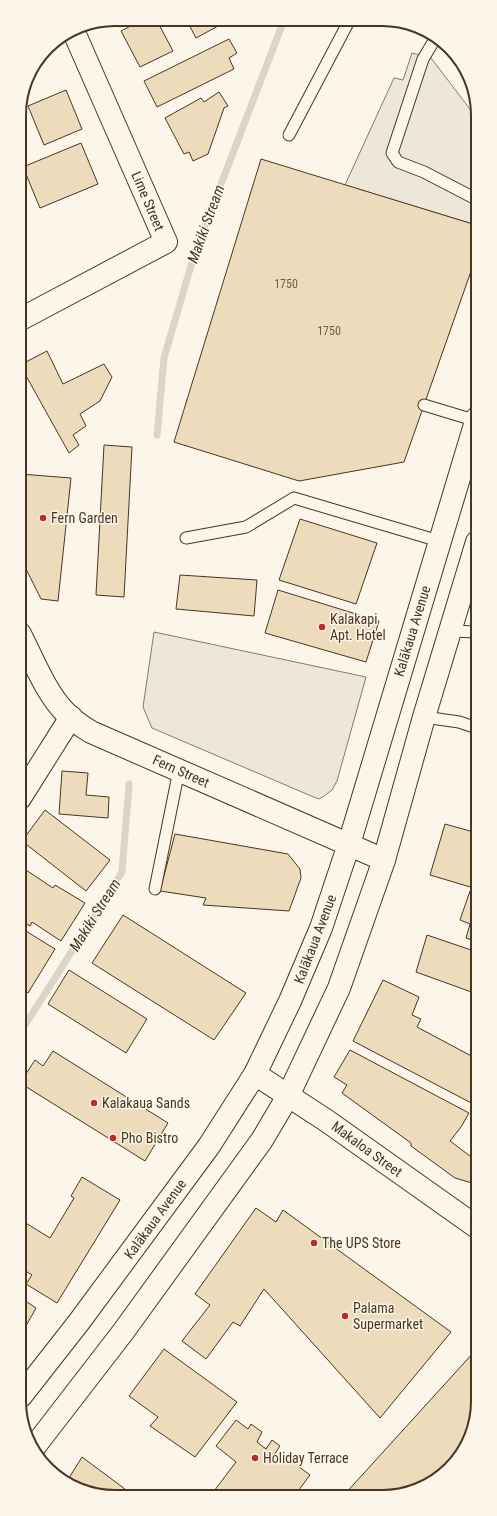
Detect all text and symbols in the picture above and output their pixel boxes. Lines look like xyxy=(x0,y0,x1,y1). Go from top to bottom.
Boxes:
street label: Lime Street xyxy=(128,169,168,233)
water label: Makiki Stream xyxy=(184,182,229,266)
house number: 1750 xyxy=(274,277,298,291)
house number: 1750 xyxy=(317,324,341,338)
place label: Fern Garden xyxy=(51,510,118,526)
marker: Fern Garden xyxy=(38,513,48,523)
street label: Kalākaua Avenue xyxy=(391,583,434,678)
place label: Kalakapi Apt. Hotel xyxy=(330,611,386,643)
marker: Kalakapi Apt. Hotel xyxy=(317,622,327,632)
street label: Fern Street xyxy=(150,751,212,791)
water label: Makiki Stream xyxy=(66,875,124,955)
street label: Kalākaua Avenue xyxy=(291,892,340,986)
place label: Kalakaua Sands xyxy=(102,1095,190,1111)
marker: Kalakaua Sands xyxy=(89,1098,99,1108)
street label: Makaloa Street xyxy=(329,1118,405,1180)
place label: Pho Bistro xyxy=(121,1130,178,1146)
marker: Pho Bistro xyxy=(108,1133,118,1143)
street label: Kalākaua Avenue xyxy=(121,1176,189,1262)
place label: The UPS Store xyxy=(322,1235,401,1251)
marker: The UPS Store xyxy=(309,1238,319,1248)
place label: Palama Supermarket xyxy=(353,1300,423,1332)
marker: Palama Supermarket xyxy=(340,1311,350,1321)
place label: Holiday Terrace xyxy=(263,1450,349,1466)
marker: Holiday Terrace xyxy=(250,1453,260,1463)

